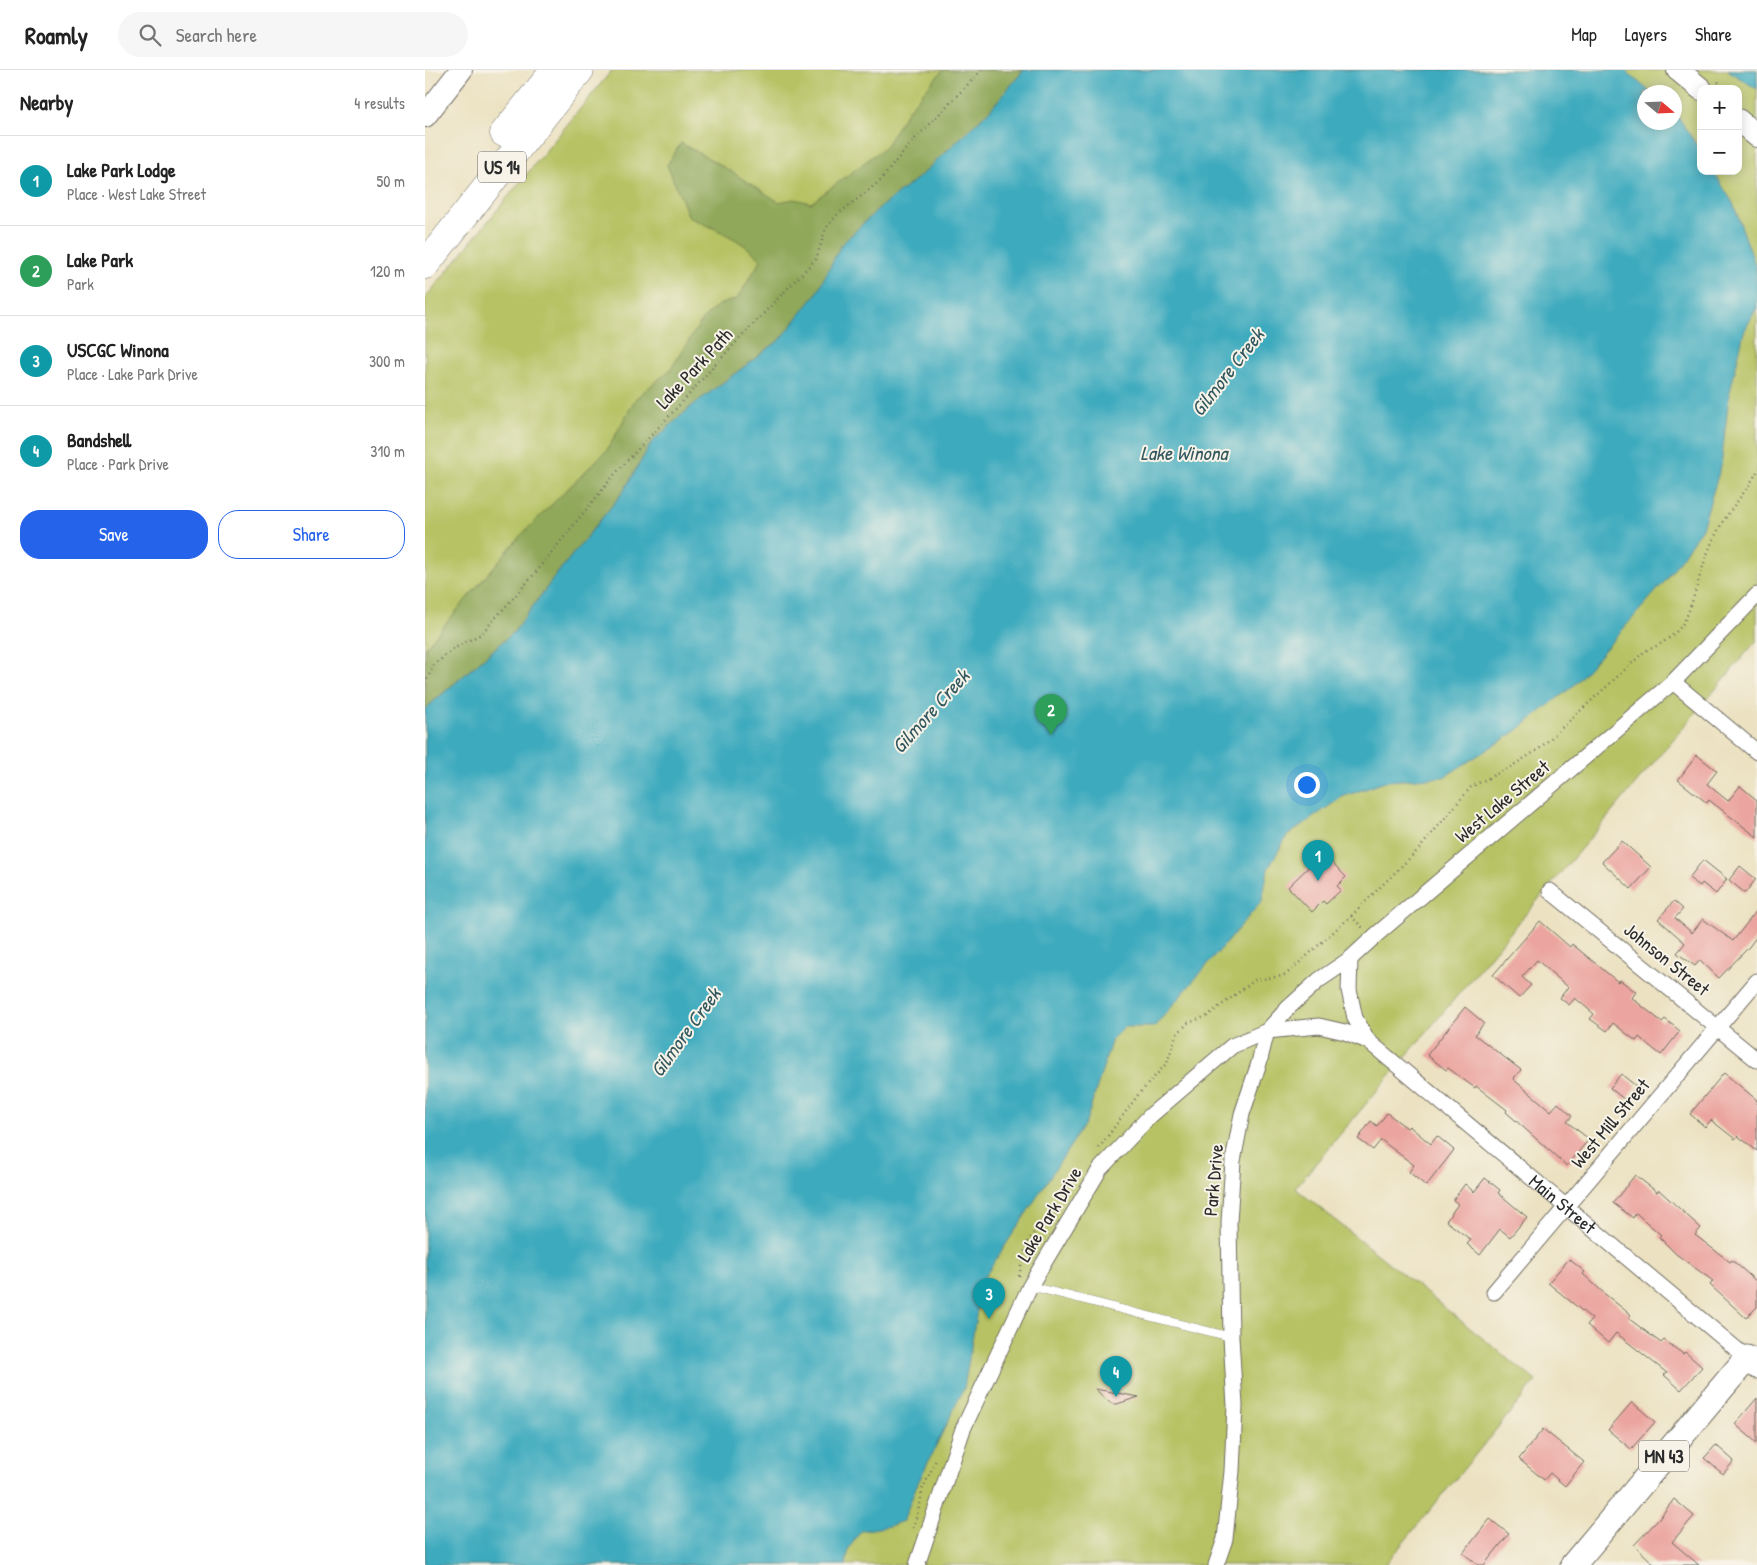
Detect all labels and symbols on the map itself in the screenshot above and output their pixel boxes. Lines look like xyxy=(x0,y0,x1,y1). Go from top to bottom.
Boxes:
north arrow xyxy=(1637,85,1682,130)
road number: US 14 xyxy=(478,151,526,182)
water label: Gilmore Creek xyxy=(1184,321,1271,421)
street label: Lake Park Path xyxy=(650,322,738,414)
water label: Lake Winona xyxy=(1141,439,1230,466)
water label: Gilmore Creek xyxy=(885,662,976,759)
pin: 2 xyxy=(1035,694,1067,735)
street label: West Lake Street xyxy=(1449,753,1555,848)
your location xyxy=(1294,772,1320,798)
pin: 1 xyxy=(1302,840,1334,881)
street label: Johnson Street xyxy=(1619,916,1716,1002)
water label: Gilmore Creek xyxy=(643,981,728,1082)
street label: West Mill Street xyxy=(1565,1072,1656,1173)
street label: Park Drive xyxy=(1197,1143,1229,1217)
street label: Lake Park Drive xyxy=(1010,1161,1088,1266)
street label: Main Street xyxy=(1524,1168,1602,1240)
pin: 3 xyxy=(973,1278,1005,1319)
pin: 4 xyxy=(1100,1356,1132,1397)
road number: MN 43 xyxy=(1639,1440,1689,1472)

